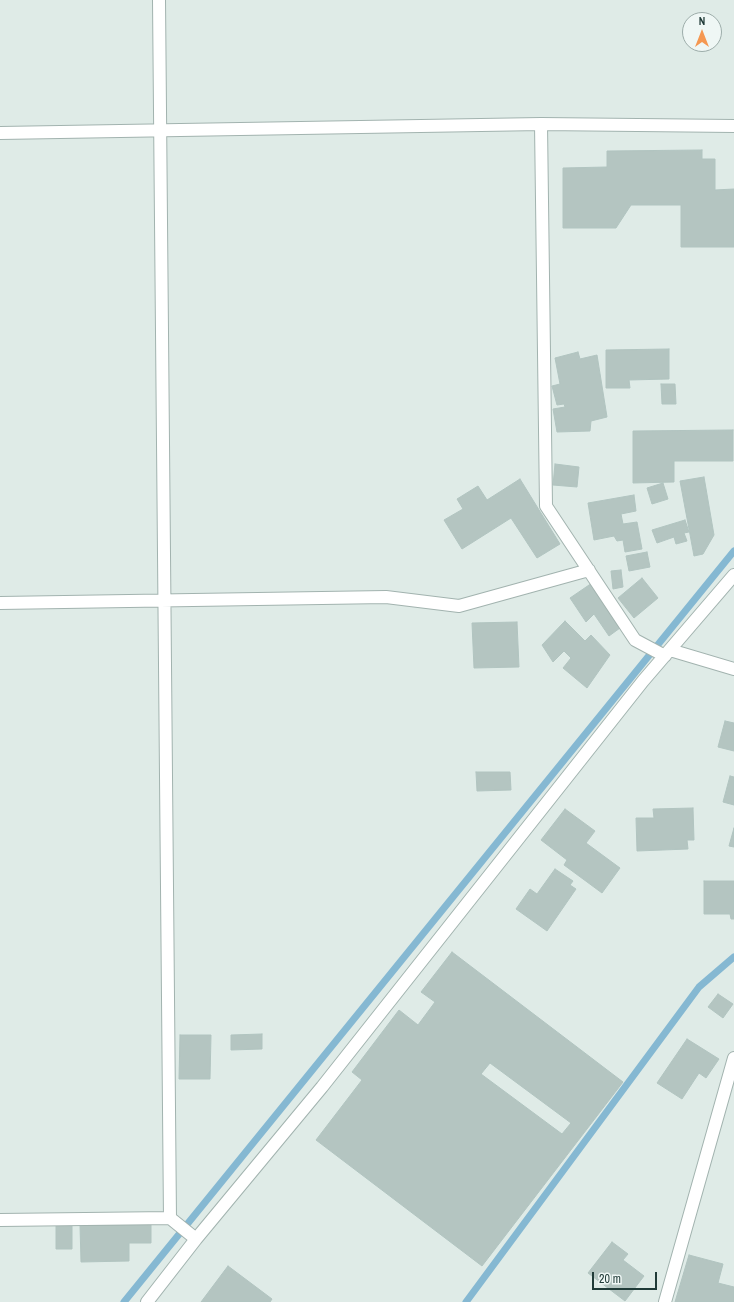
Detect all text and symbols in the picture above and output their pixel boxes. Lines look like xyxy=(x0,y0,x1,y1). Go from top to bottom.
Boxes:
north arrow xyxy=(682,12,722,52)
text: N xyxy=(699,14,705,28)
scale bar xyxy=(594,1264,659,1290)
text: 20 m xyxy=(599,1271,621,1287)

